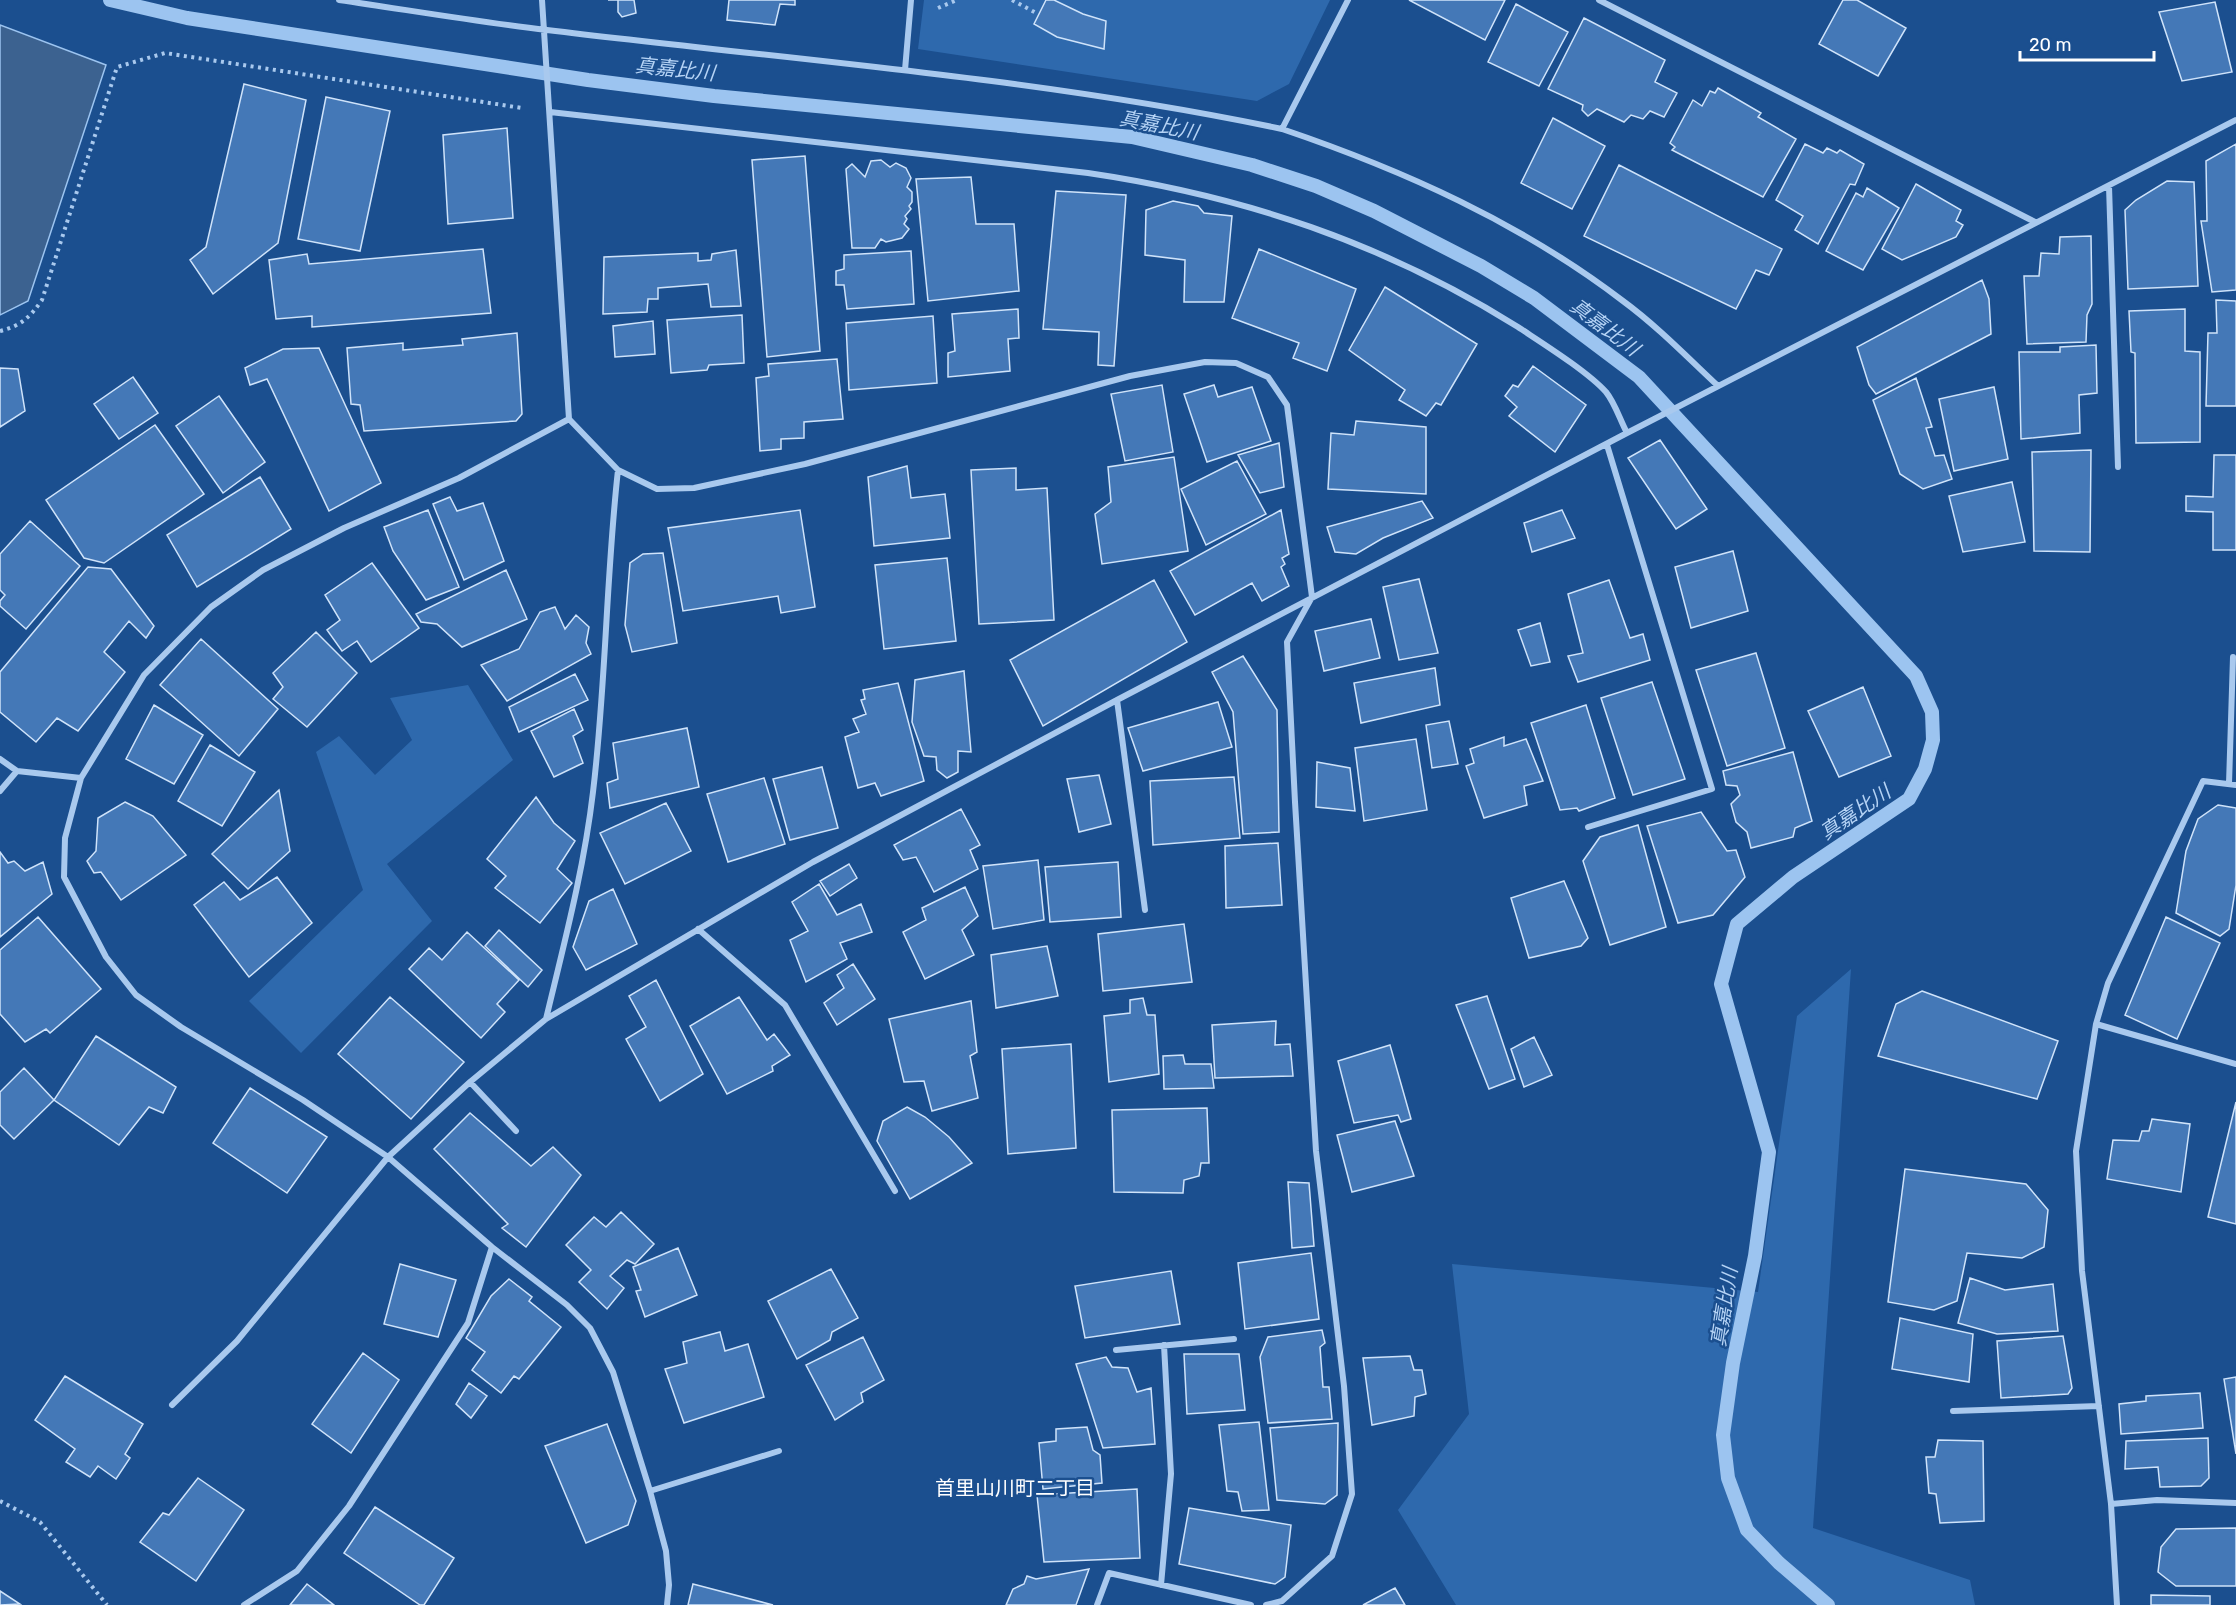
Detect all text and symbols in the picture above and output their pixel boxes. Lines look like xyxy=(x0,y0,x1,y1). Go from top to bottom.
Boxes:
scale bar xyxy=(2020,24,2154,62)
text: 20 m xyxy=(2029,34,2071,56)
water label: 真嘉比川 xyxy=(634,53,718,85)
water label: 真嘉比川 xyxy=(1117,106,1203,145)
water label: 真嘉比川 xyxy=(1566,293,1646,362)
water label: 真嘉比川 xyxy=(1815,779,1897,844)
water label: 真嘉比川 xyxy=(1706,1264,1742,1348)
district label: 首里山川町二丁目 xyxy=(935,1476,1095,1500)

